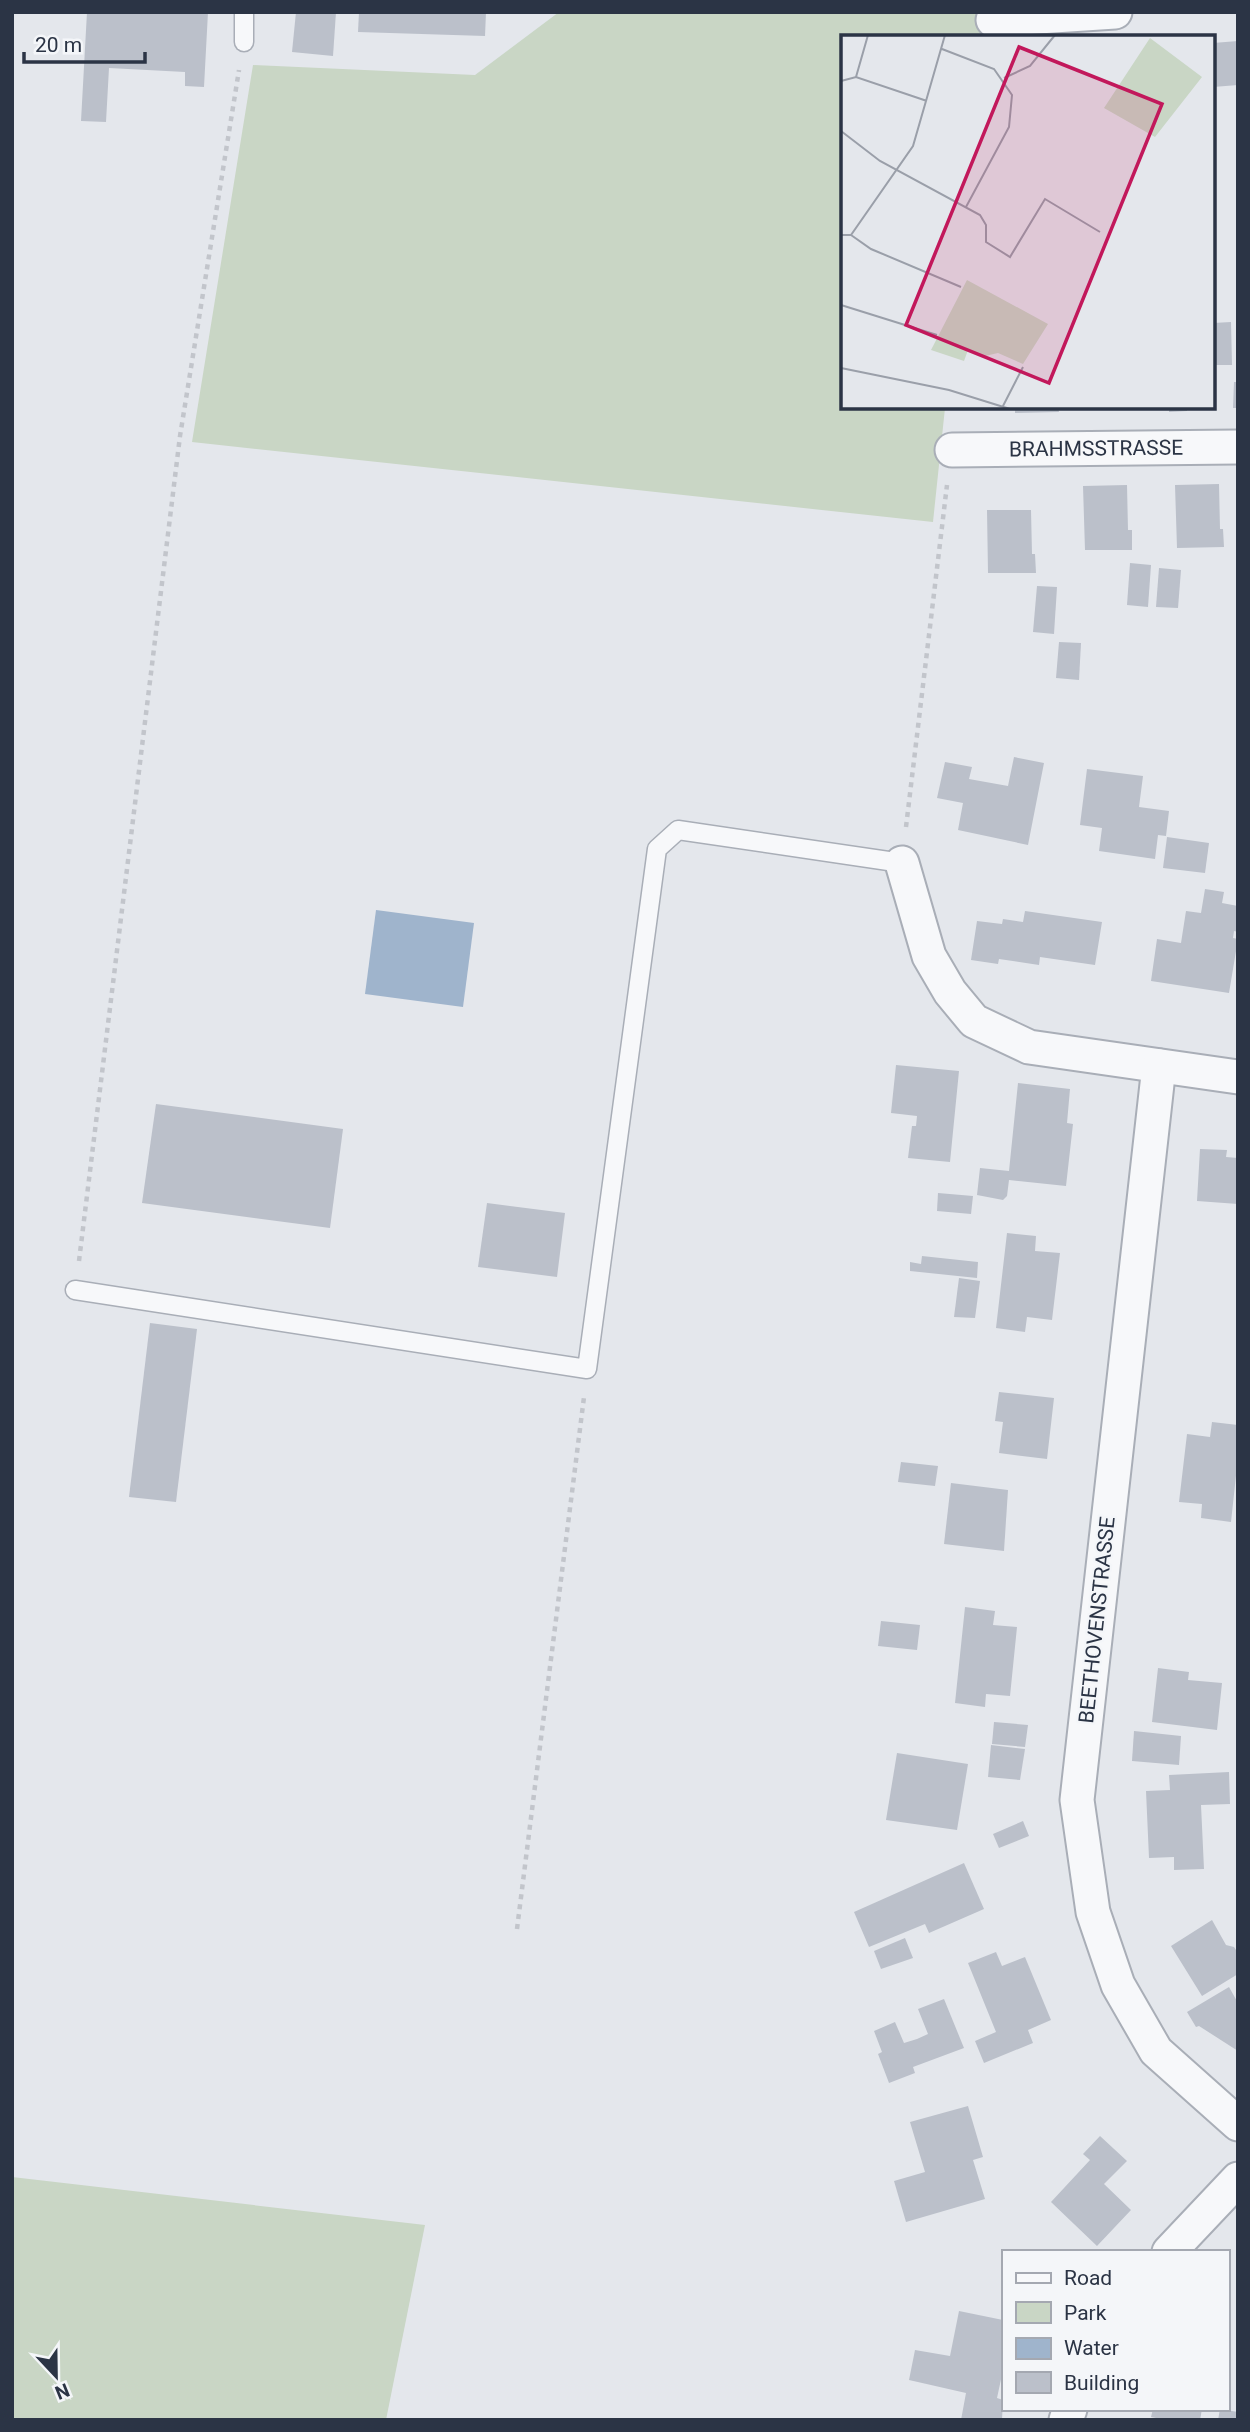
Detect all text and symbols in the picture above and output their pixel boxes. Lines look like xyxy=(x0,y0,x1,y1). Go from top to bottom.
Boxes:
scale bar xyxy=(24,21,145,65)
text: 20 m xyxy=(35,33,82,57)
inset map xyxy=(841,35,1215,410)
street label: BRAHMSSTRASSE xyxy=(1009,436,1183,461)
street label: BEETHOVENSTRASSE xyxy=(1074,1515,1120,1725)
legend xyxy=(1002,2250,1229,2411)
text: Road xyxy=(1064,2266,1112,2290)
text: Park xyxy=(1064,2301,1107,2325)
text: Water xyxy=(1064,2336,1119,2360)
north arrow xyxy=(21,2341,91,2411)
text: Building xyxy=(1064,2371,1139,2395)
text: N xyxy=(52,2378,73,2404)

